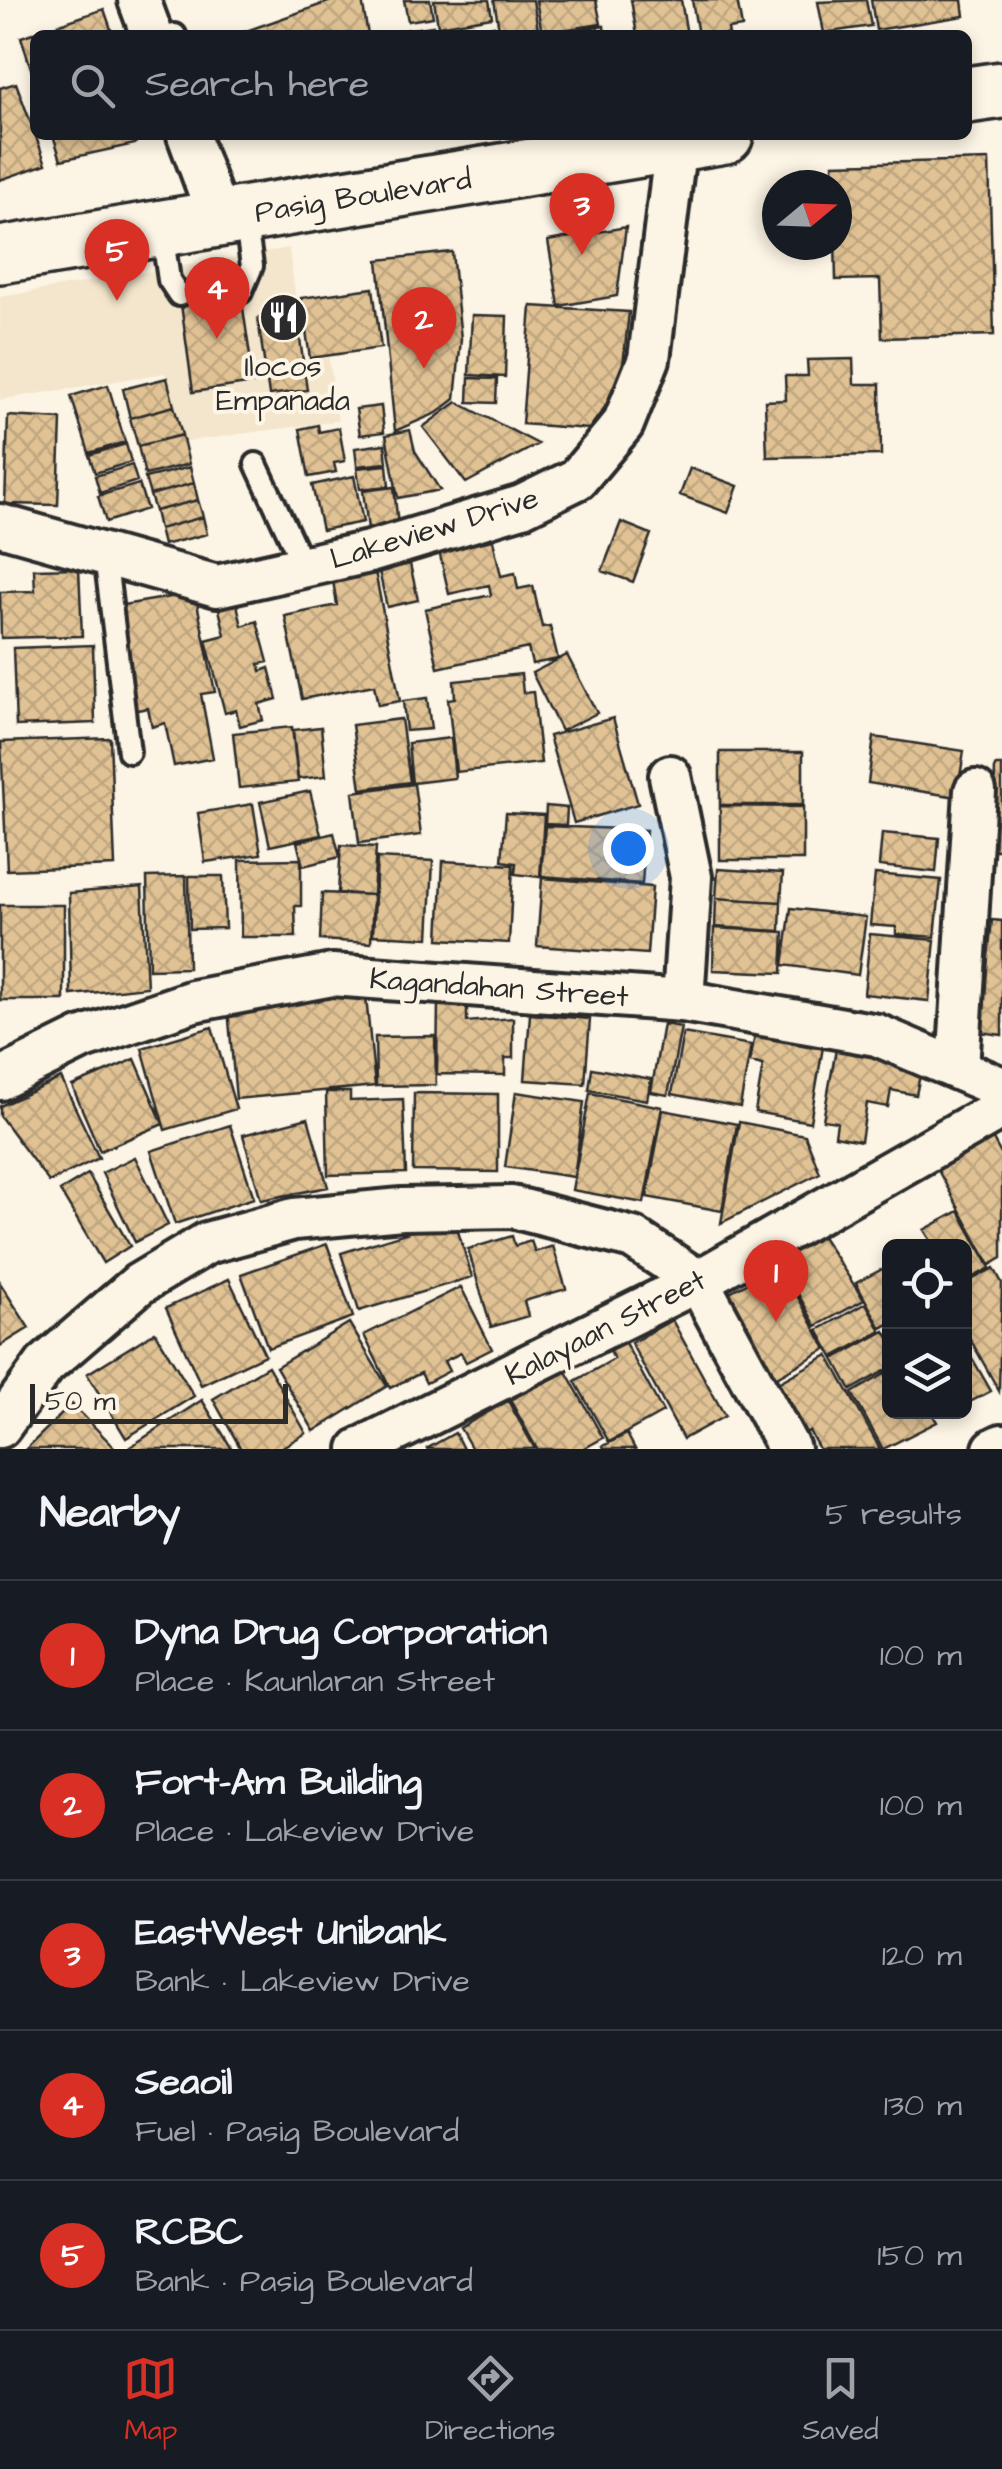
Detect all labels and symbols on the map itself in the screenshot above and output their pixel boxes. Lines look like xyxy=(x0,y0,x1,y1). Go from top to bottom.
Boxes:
street label: Pasig Boulevard xyxy=(252,158,475,235)
north arrow xyxy=(762,170,852,260)
pin: 3 xyxy=(550,172,614,255)
pin: 5 xyxy=(84,218,150,301)
pin: 4 xyxy=(184,256,250,339)
pin: 2 xyxy=(392,286,456,369)
restaurant icon: Ilocos Empanada xyxy=(257,291,309,343)
place label: Ilocos Empanada xyxy=(216,346,350,422)
street label: Lakeview Drive xyxy=(325,477,544,581)
your location xyxy=(603,823,654,874)
street label: Kagandahan Street xyxy=(368,958,630,1019)
pin: 1 xyxy=(744,1240,808,1322)
street label: Kalayaan Street xyxy=(498,1259,713,1397)
scale bar xyxy=(30,1379,288,1424)

